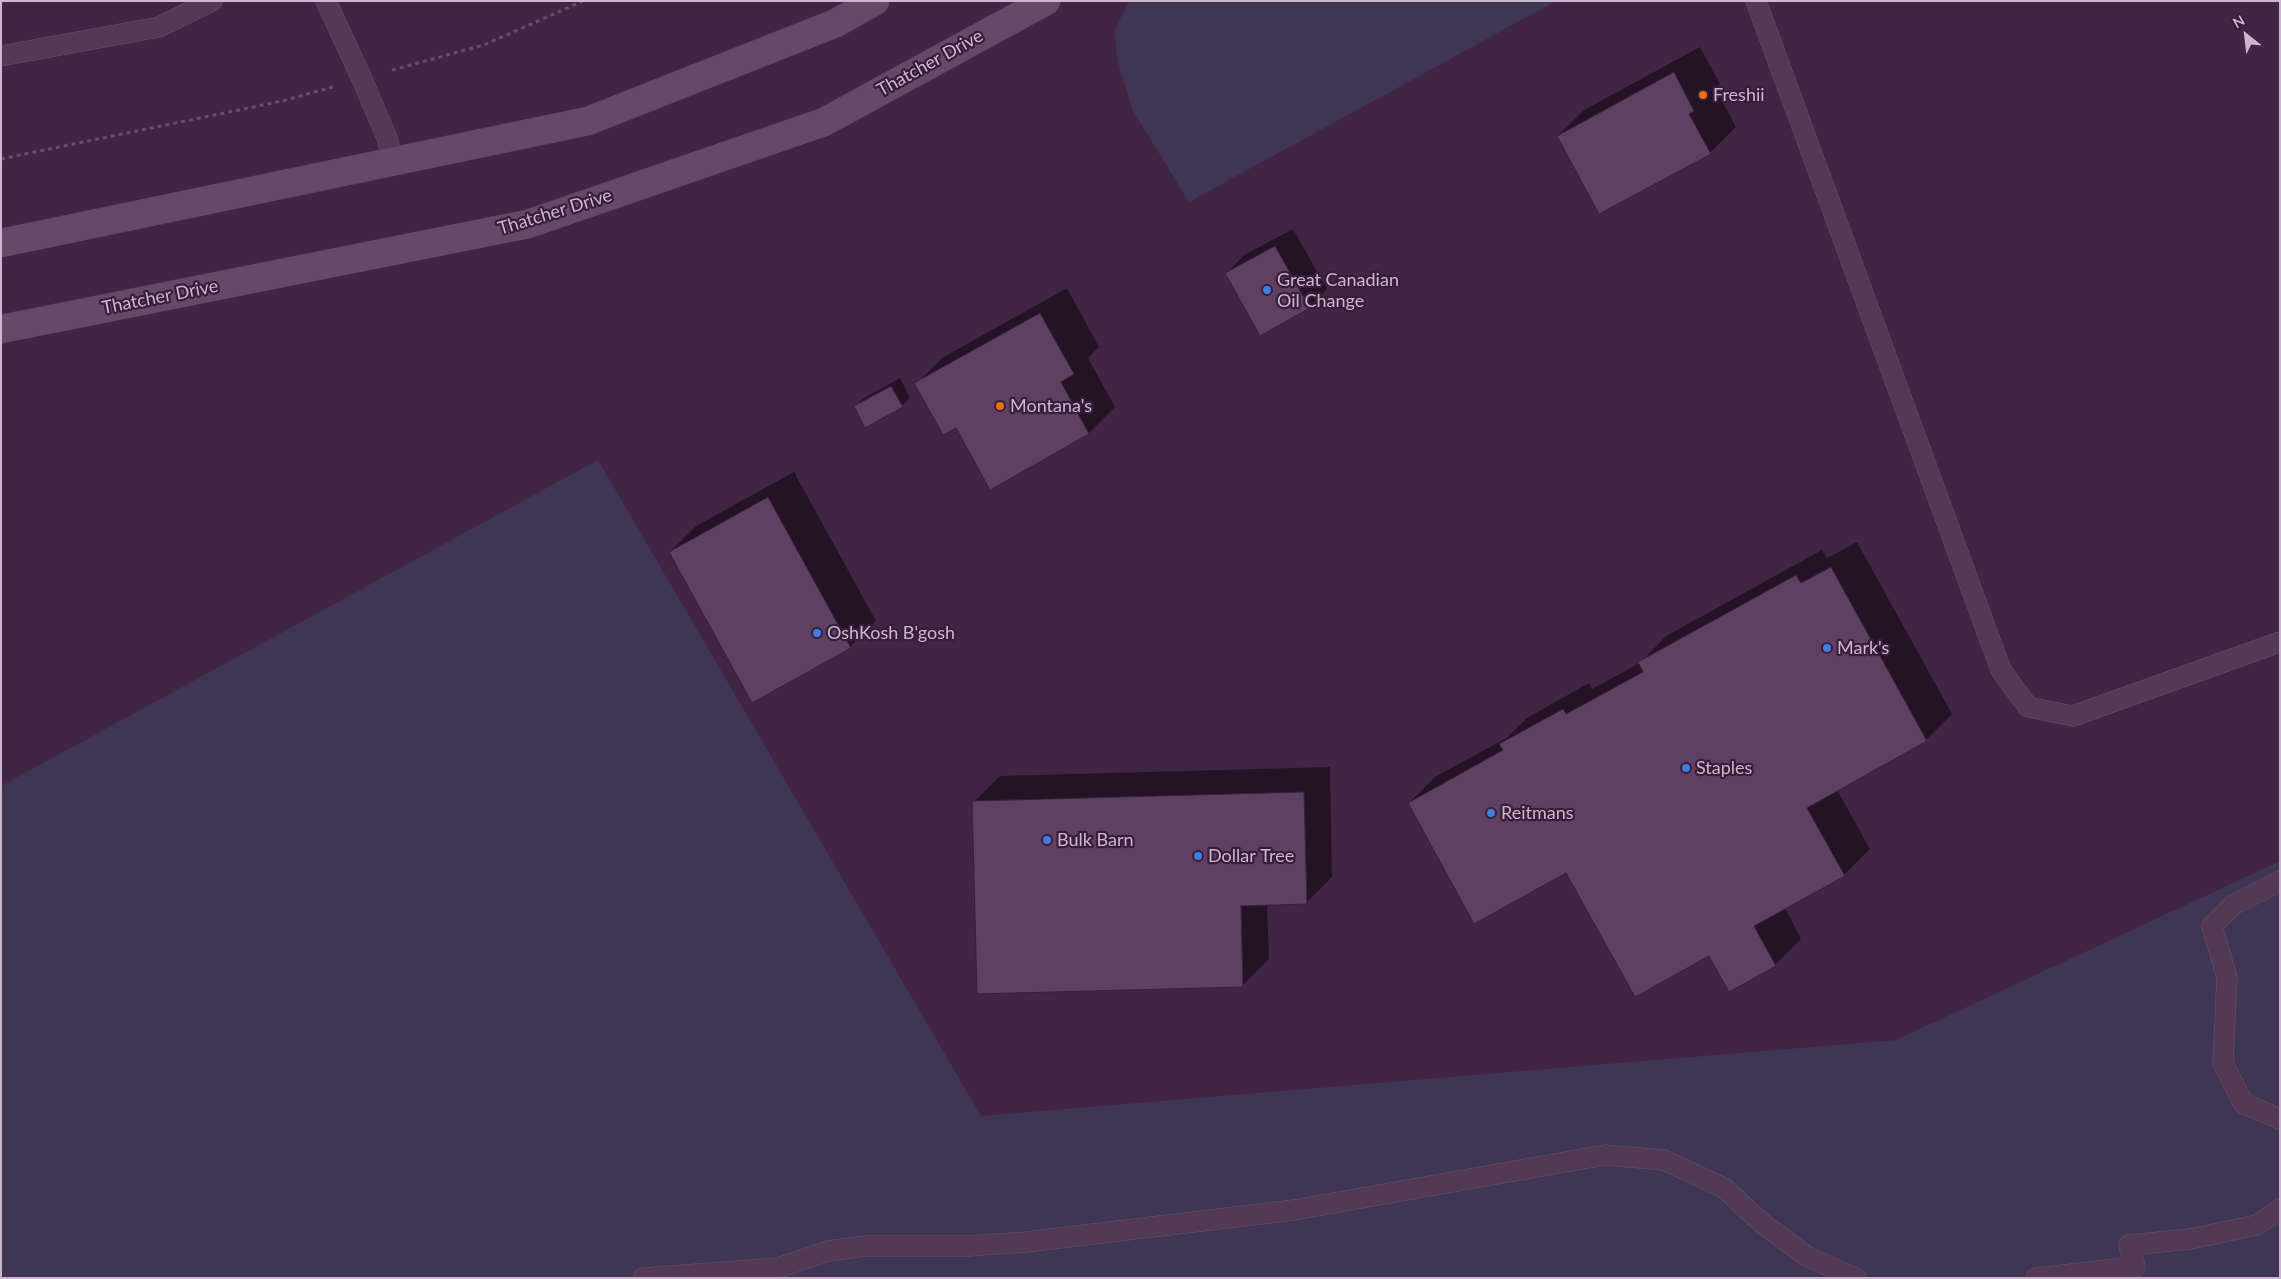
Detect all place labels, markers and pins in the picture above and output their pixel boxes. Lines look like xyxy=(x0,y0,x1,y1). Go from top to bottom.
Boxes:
place label: Freshii xyxy=(1713,84,1765,106)
marker: Freshii xyxy=(1697,89,1709,101)
place label: Great Canadian Oil Change xyxy=(1277,269,1399,312)
marker: Great Canadian Oil Change xyxy=(1261,284,1273,296)
place label: Montana's xyxy=(1010,395,1092,417)
marker: Montana's xyxy=(994,400,1006,412)
place label: OshKosh B'gosh xyxy=(827,622,955,644)
marker: OshKosh B'gosh xyxy=(811,627,823,639)
place label: Mark's xyxy=(1837,637,1889,659)
marker: Mark's xyxy=(1821,642,1833,654)
place label: Staples xyxy=(1696,757,1752,779)
marker: Staples xyxy=(1680,762,1692,774)
place label: Reitmans xyxy=(1501,802,1574,824)
marker: Reitmans xyxy=(1485,807,1497,819)
place label: Bulk Barn xyxy=(1057,829,1134,851)
marker: Bulk Barn xyxy=(1041,834,1053,846)
place label: Dollar Tree xyxy=(1208,845,1294,867)
marker: Dollar Tree xyxy=(1192,850,1204,862)

